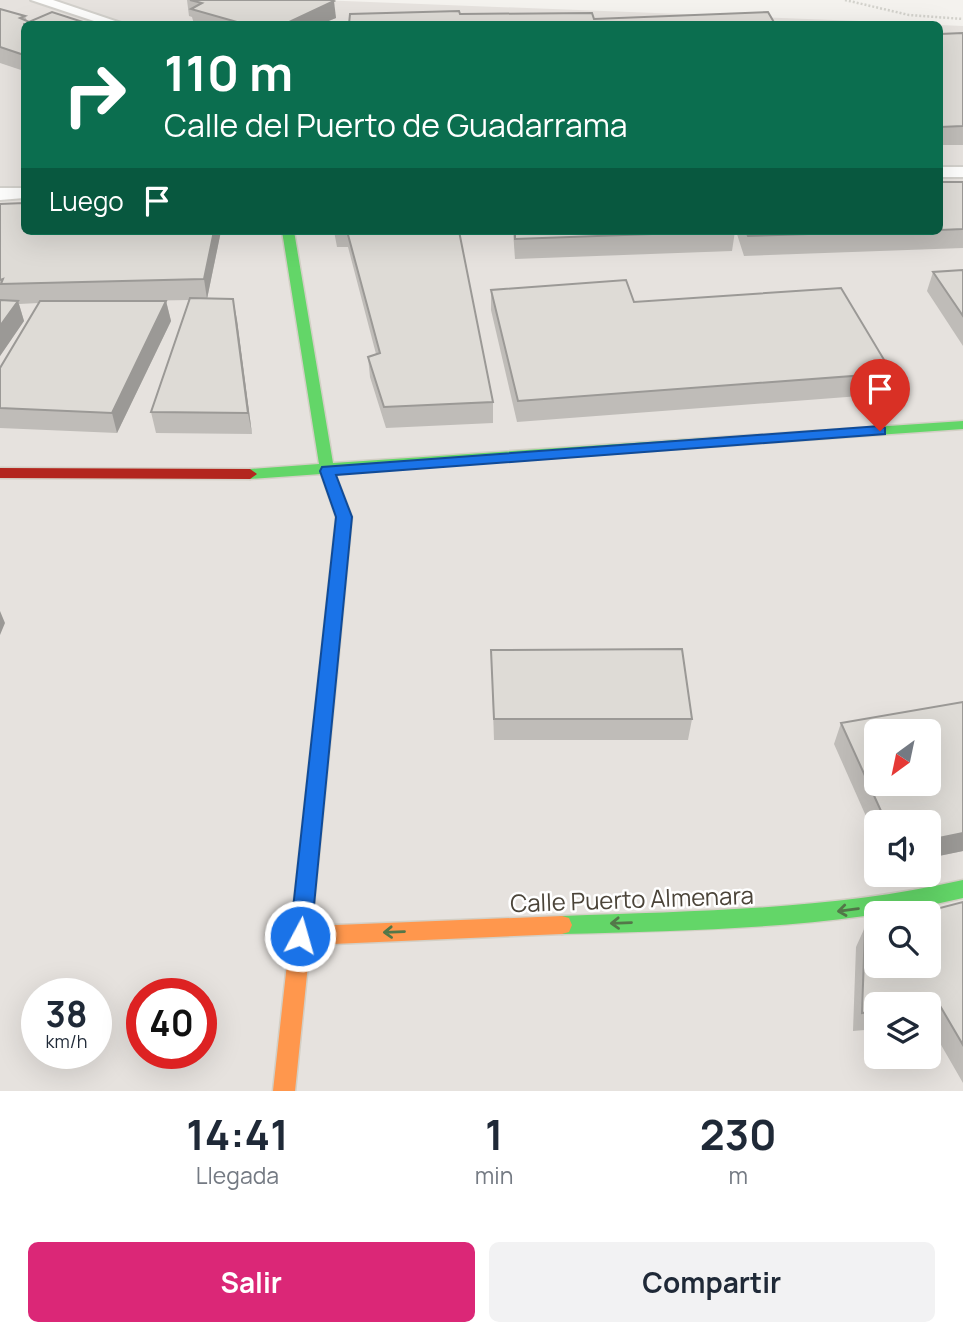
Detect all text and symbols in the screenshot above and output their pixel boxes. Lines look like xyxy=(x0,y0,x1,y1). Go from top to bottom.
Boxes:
text: 110 m xyxy=(164,39,293,106)
icon: right xyxy=(49,49,140,140)
text: Calle del Puerto de Guadarrama xyxy=(164,103,628,147)
icon: arrive xyxy=(138,182,176,220)
text: Luego xyxy=(49,183,124,219)
pin xyxy=(850,359,910,431)
icon: arrive xyxy=(861,370,899,408)
north arrow xyxy=(864,719,942,796)
map controls xyxy=(864,719,941,1069)
button: sound xyxy=(864,810,941,887)
street label: Calle Puerto Almenara xyxy=(509,878,754,919)
position arrow xyxy=(263,899,337,973)
button: search xyxy=(864,901,941,978)
one-way arrow xyxy=(837,903,860,916)
one-way arrow xyxy=(610,916,633,929)
one-way arrow xyxy=(382,925,405,938)
speed limit sign: 40 xyxy=(126,978,217,1069)
text: 38 xyxy=(46,990,87,1038)
button: layers xyxy=(864,992,941,1069)
text: km/h xyxy=(46,1029,87,1053)
text: 14:41 xyxy=(186,1105,289,1163)
text: 1 xyxy=(485,1105,503,1163)
text: 230 xyxy=(700,1105,777,1163)
text: Llegada xyxy=(196,1159,279,1191)
text: min xyxy=(475,1159,513,1191)
text: m xyxy=(728,1159,748,1191)
button: Salir xyxy=(28,1242,475,1322)
button: Compartir xyxy=(489,1242,935,1322)

